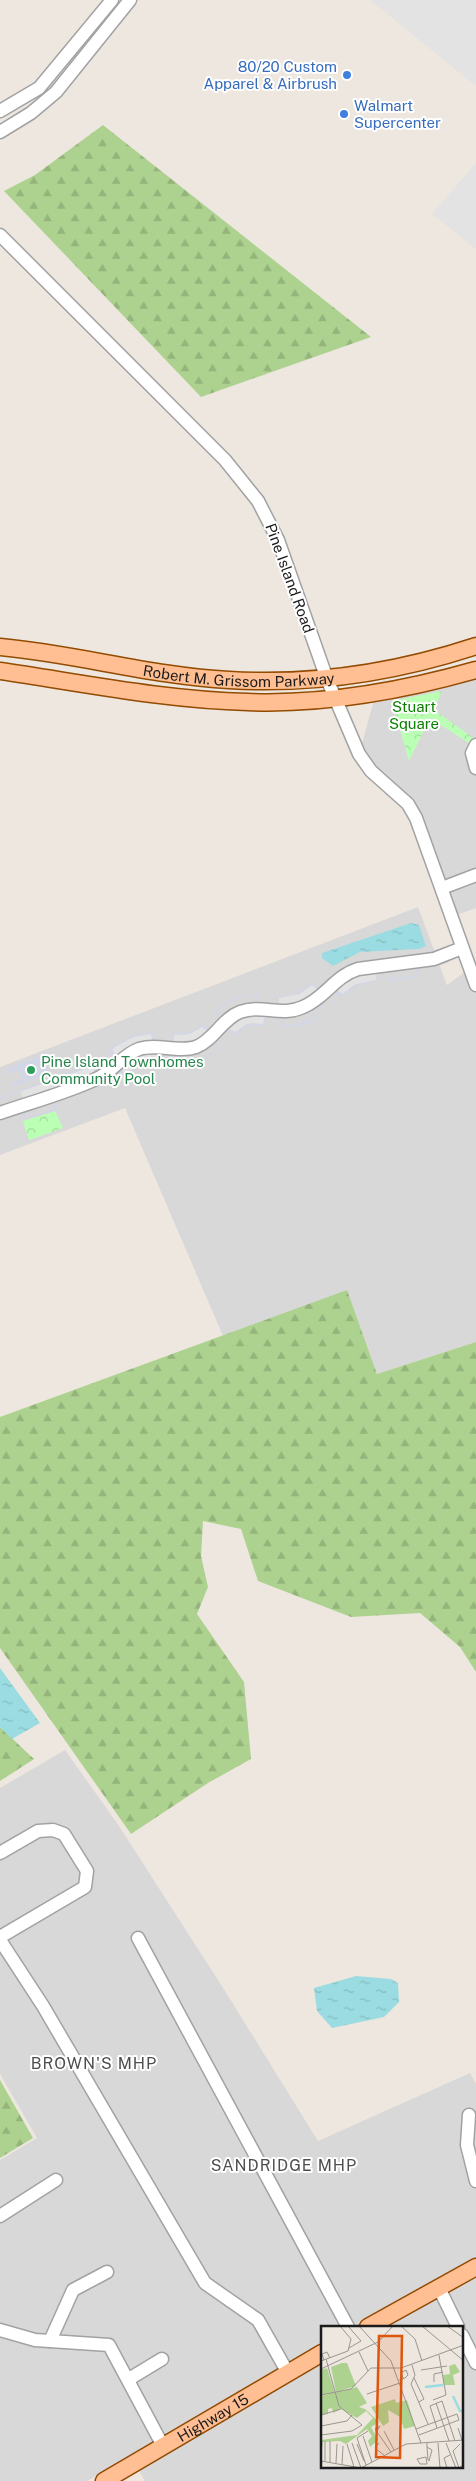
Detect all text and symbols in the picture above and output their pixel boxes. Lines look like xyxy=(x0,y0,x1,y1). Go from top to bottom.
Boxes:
place label: 80/20 Custom Apparel & Airbrush xyxy=(204,58,337,92)
marker: 80/20 Custom Apparel & Airbrush xyxy=(341,69,353,81)
place label: Walmart Supercenter xyxy=(354,97,441,131)
marker: Walmart Supercenter xyxy=(338,108,350,120)
street label: Pine Island Road xyxy=(262,521,318,635)
street label: Robert M. Grissom Parkway xyxy=(142,661,335,690)
park label: Stuart Square xyxy=(389,698,439,732)
place label: Pine Island Townhomes Community Pool xyxy=(41,1053,204,1087)
marker: Pine Island Townhomes Community Pool xyxy=(25,1064,37,1076)
district label: BROWN'S MHP xyxy=(31,2054,157,2073)
district label: SANDRIDGE MHP xyxy=(211,2156,357,2175)
inset map xyxy=(321,2326,464,2468)
street label: Highway 15 xyxy=(174,2390,251,2445)

